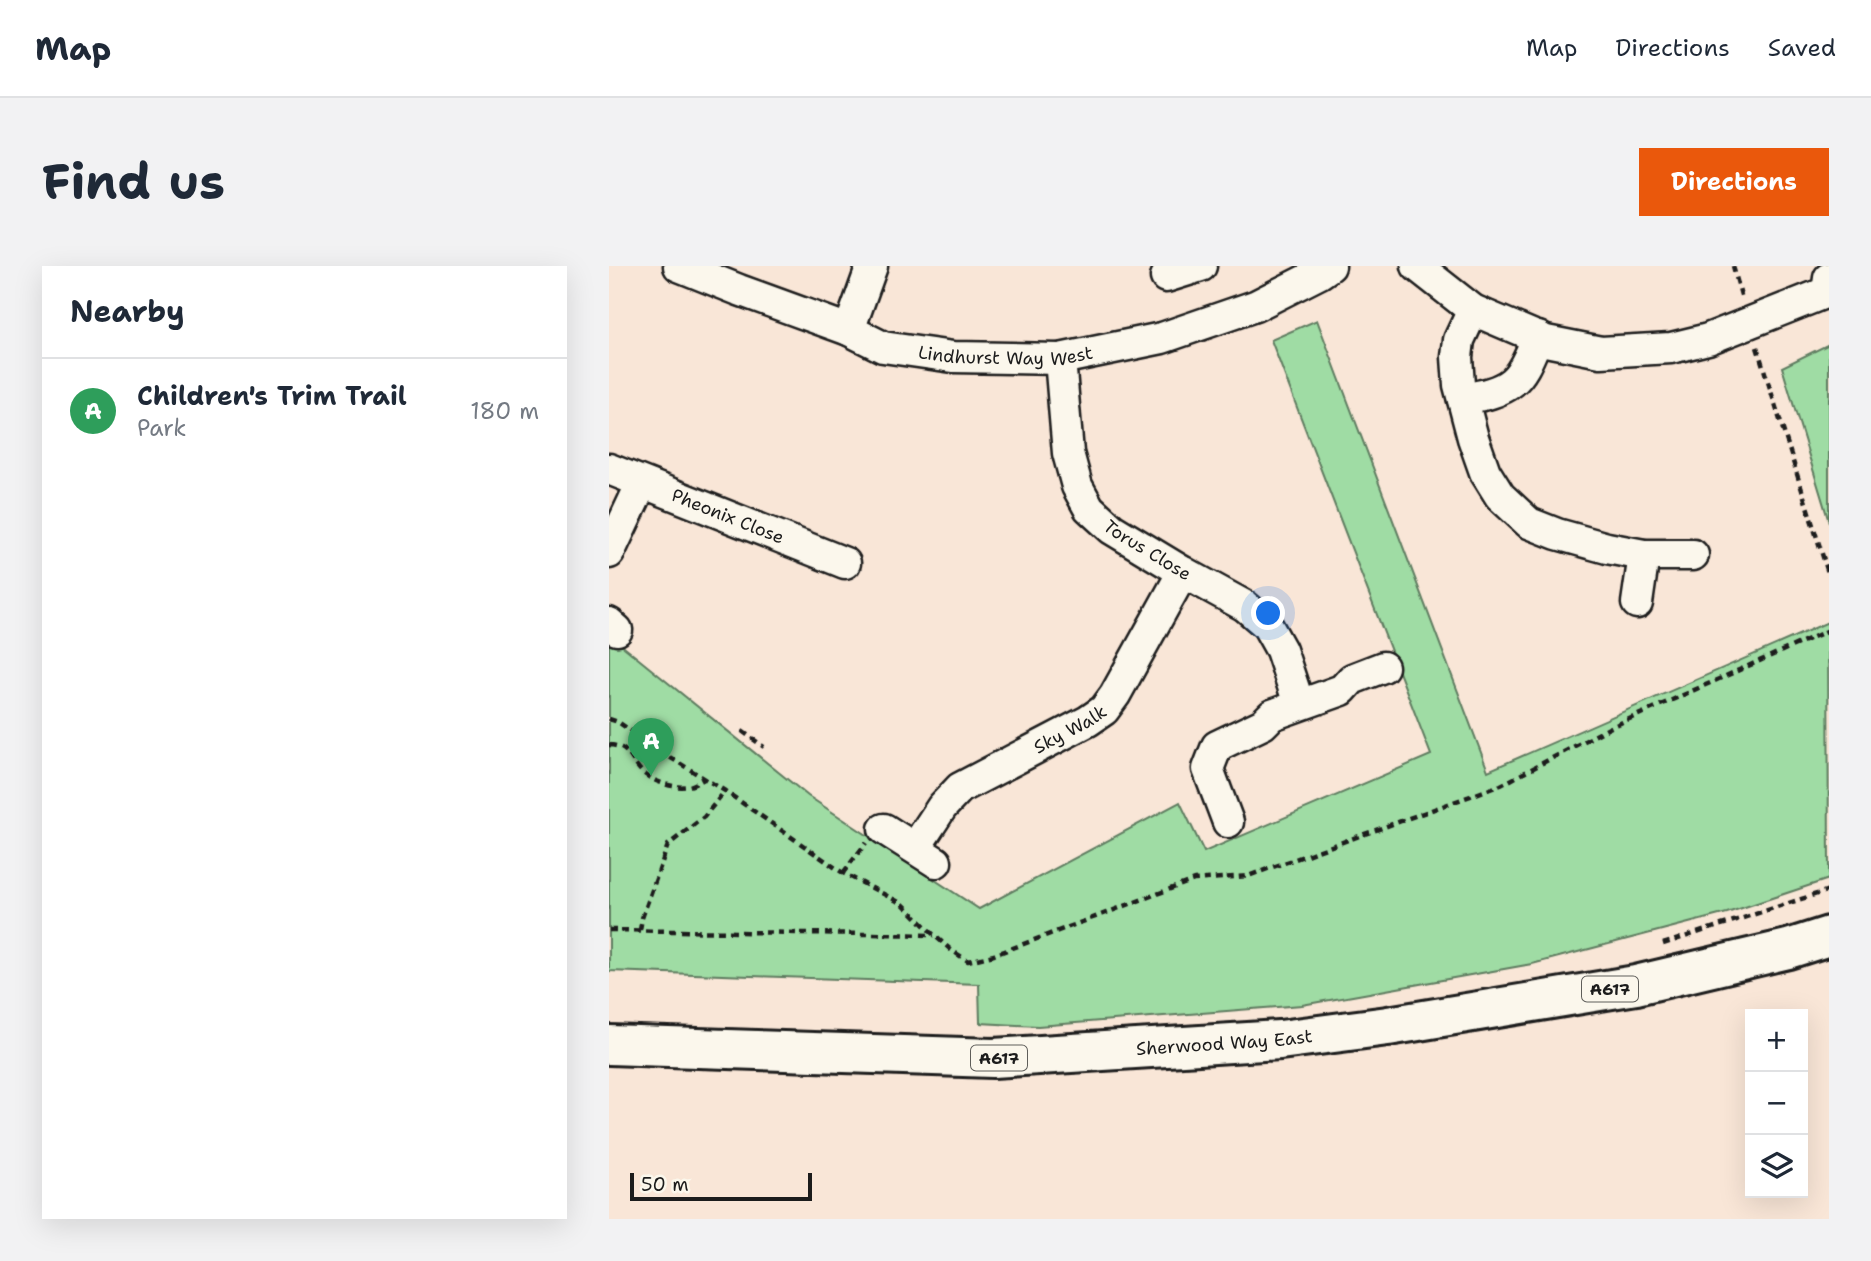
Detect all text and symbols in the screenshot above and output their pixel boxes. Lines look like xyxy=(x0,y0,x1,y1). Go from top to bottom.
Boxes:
text: Map xyxy=(35,26,111,71)
text: Map xyxy=(1526,32,1577,64)
text: Directions xyxy=(1615,32,1730,64)
text: Saved xyxy=(1768,32,1836,64)
button: Directions xyxy=(1639,148,1829,216)
text: Find us xyxy=(42,149,225,215)
text: Nearby xyxy=(70,291,185,332)
street label: Lindhurst Way West xyxy=(917,340,1095,371)
text: Children's Trim Trail xyxy=(137,378,407,413)
text: A xyxy=(84,396,102,426)
text: 180 m xyxy=(470,396,539,426)
text: Park xyxy=(137,413,186,443)
street label: Pheonix Close xyxy=(668,483,788,550)
street label: Torus Close xyxy=(1098,515,1195,586)
your location xyxy=(1251,596,1285,630)
street label: Sky Walk xyxy=(1030,700,1111,759)
pin: A xyxy=(628,718,674,776)
road number: A617 xyxy=(1582,976,1638,1002)
map controls xyxy=(1745,1009,1808,1198)
button: + xyxy=(1745,1009,1808,1072)
street label: Sherwood Way East xyxy=(1135,1024,1314,1061)
road number: A617 xyxy=(971,1045,1027,1070)
button: − xyxy=(1745,1072,1808,1135)
button: layers xyxy=(1745,1135,1808,1198)
scale bar xyxy=(630,1170,812,1202)
text: 50 m xyxy=(641,1172,689,1197)

